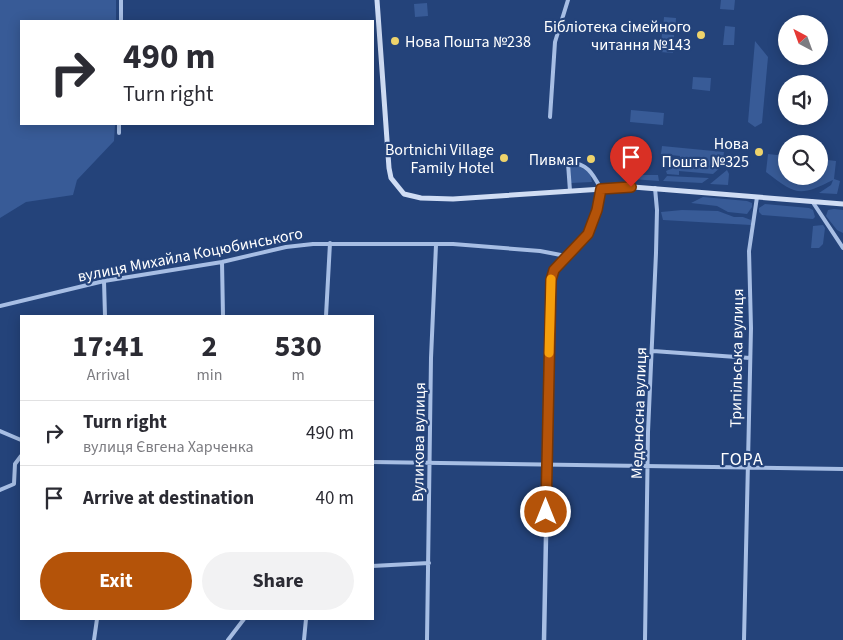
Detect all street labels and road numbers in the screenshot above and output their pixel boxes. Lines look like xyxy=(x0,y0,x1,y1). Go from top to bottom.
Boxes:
street label: вулиця Михайла Коцюбинського xyxy=(76,222,305,288)
street label: Трипільська вулиця xyxy=(725,288,749,428)
street label: Медоносна вулиця xyxy=(626,347,652,479)
street label: Вуликова вулиця xyxy=(407,382,431,502)

